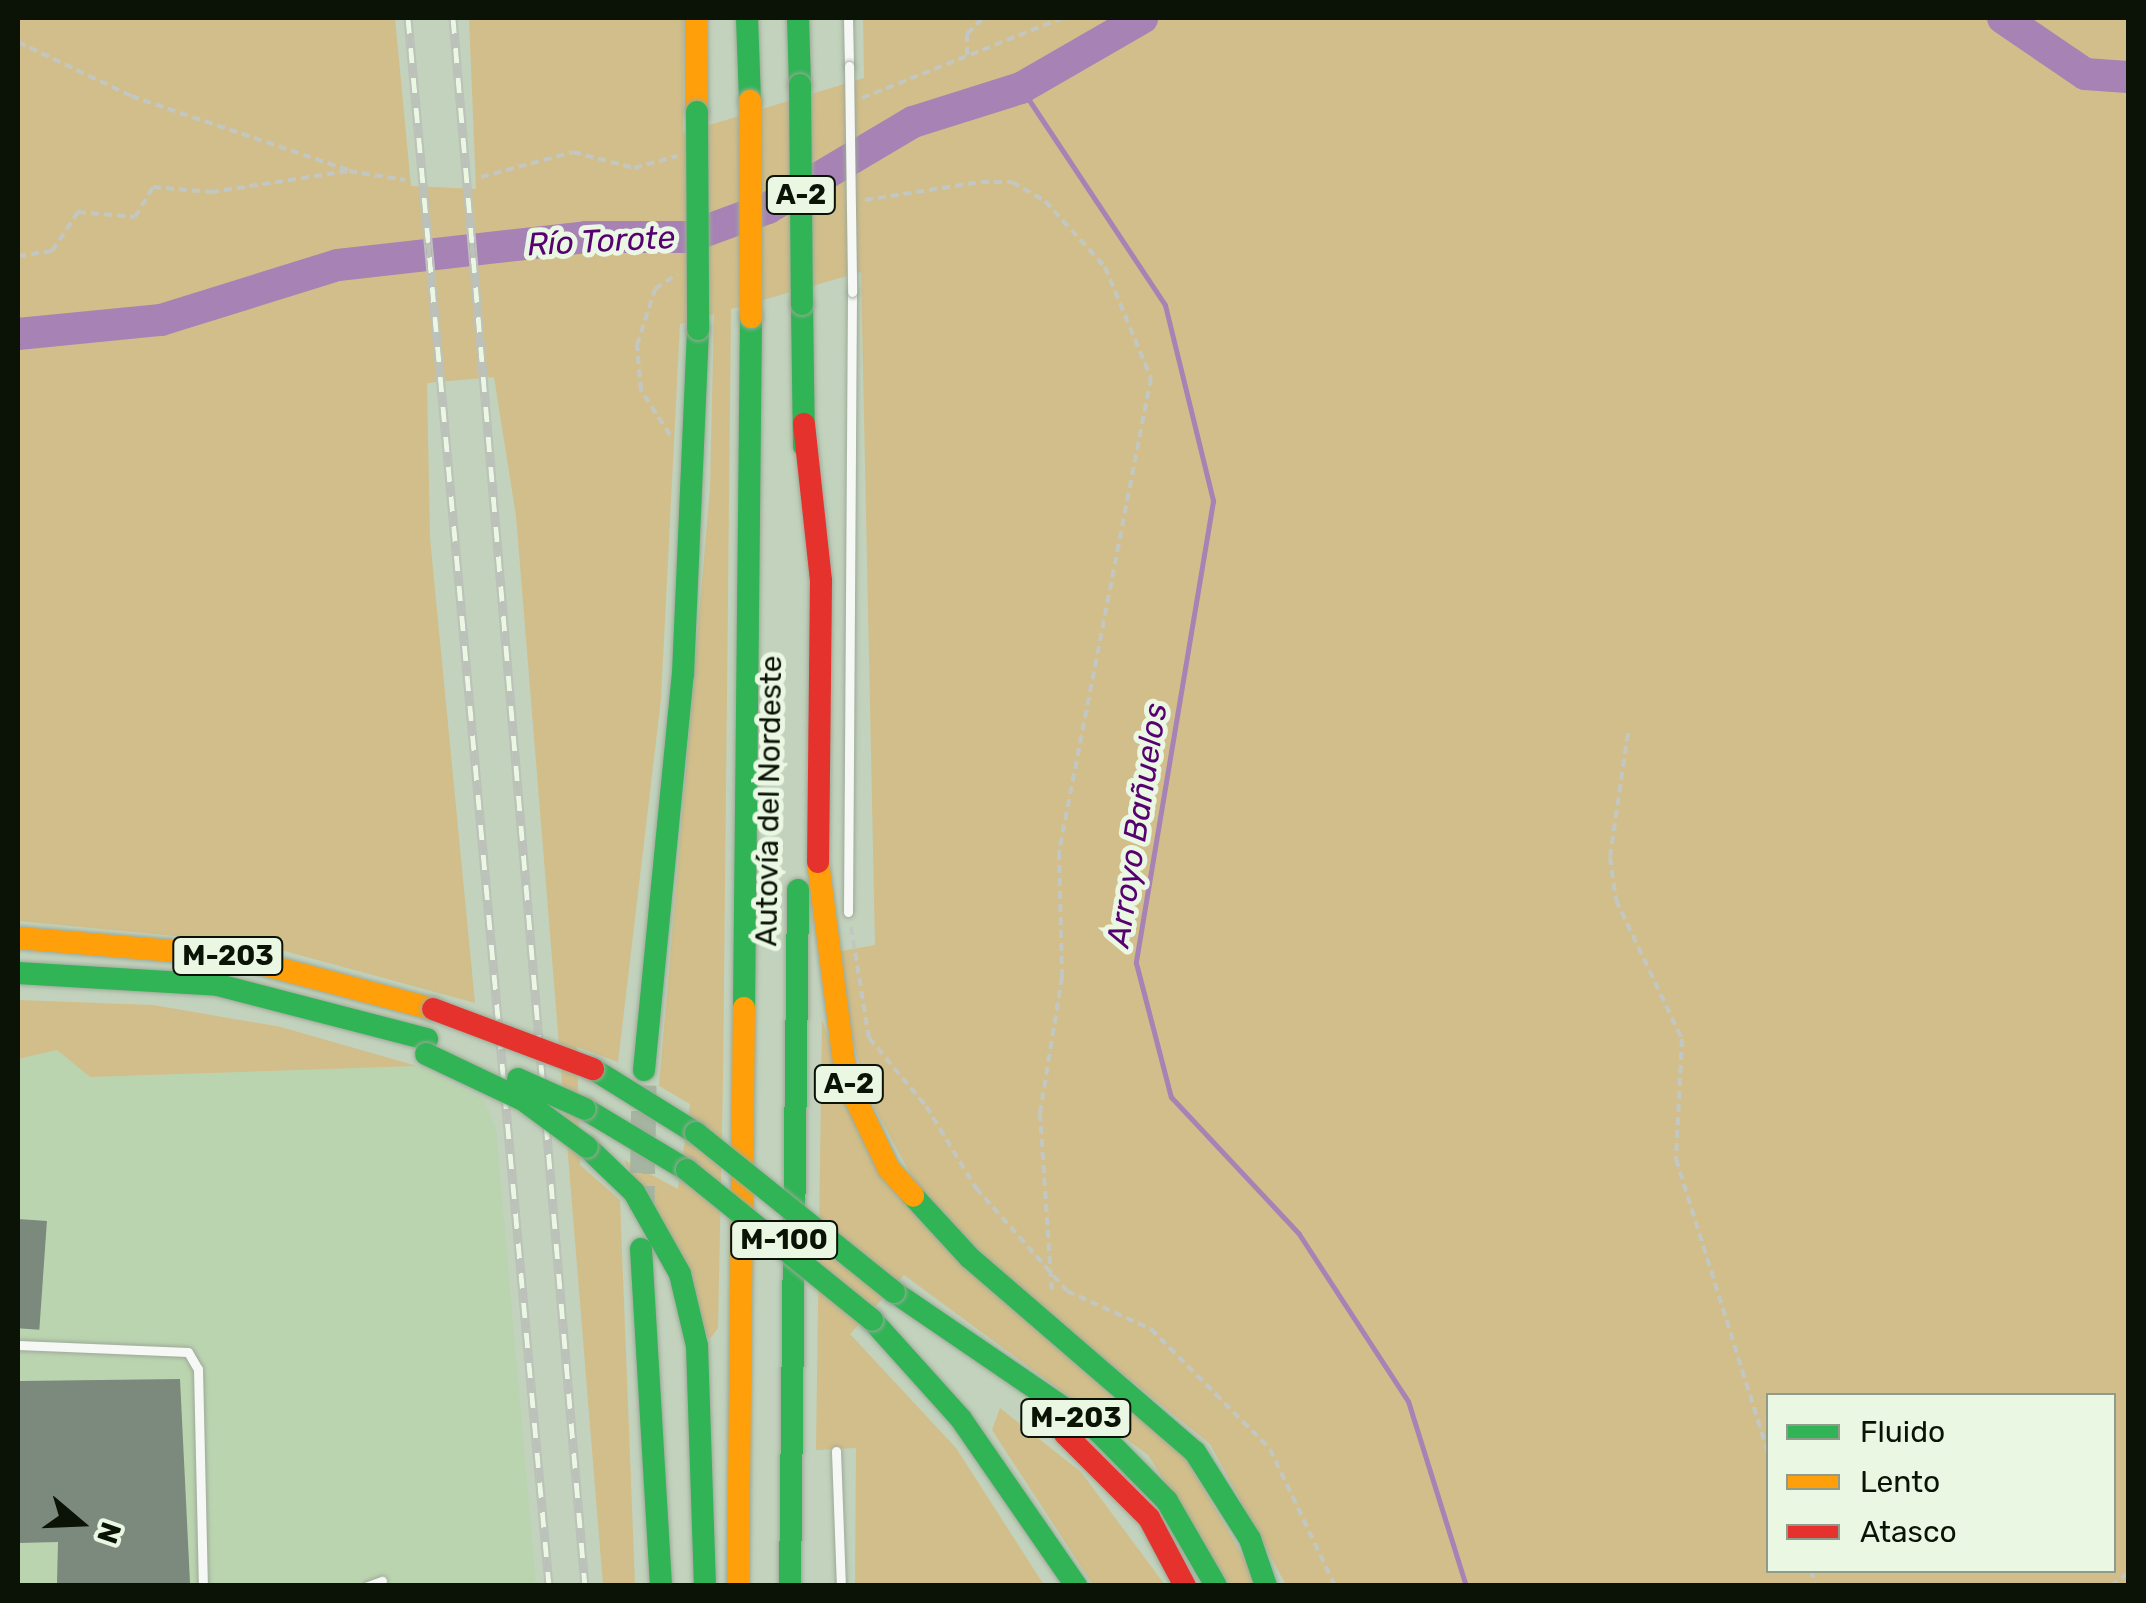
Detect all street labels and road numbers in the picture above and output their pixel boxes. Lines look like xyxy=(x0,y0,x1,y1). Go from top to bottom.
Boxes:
road number: A-2 xyxy=(764,172,838,218)
street label: Autovía del Nordeste xyxy=(748,655,790,947)
road number: M-203 xyxy=(170,933,286,979)
road number: A-2 xyxy=(812,1061,886,1107)
road number: M-100 xyxy=(729,1217,839,1263)
road number: M-203 xyxy=(1018,1395,1134,1441)

